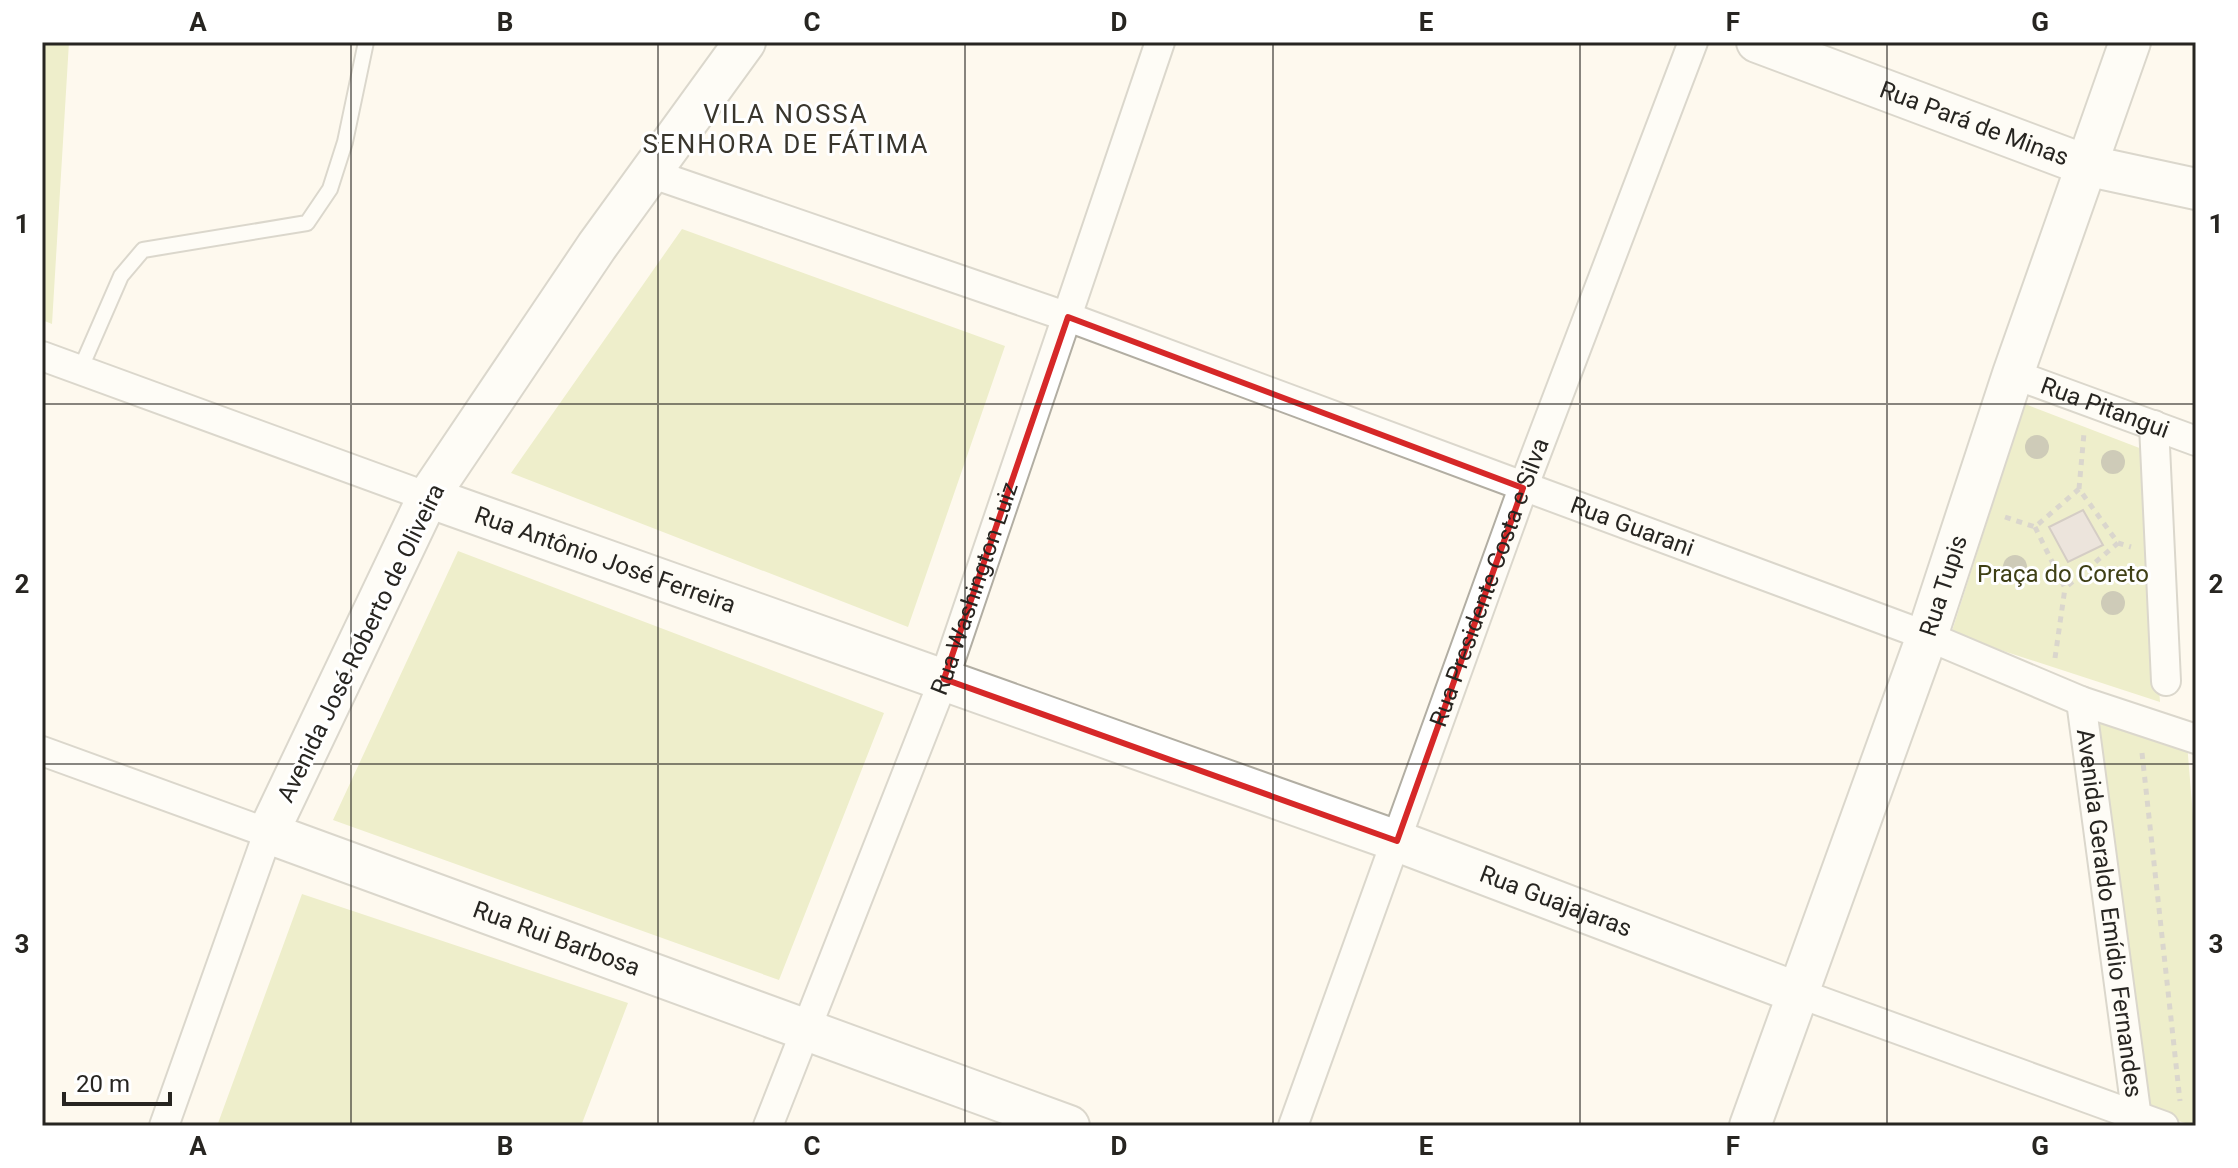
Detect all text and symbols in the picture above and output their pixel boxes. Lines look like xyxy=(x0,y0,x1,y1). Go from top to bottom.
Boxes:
text: A xyxy=(189,7,207,37)
text: B xyxy=(497,7,513,37)
text: C xyxy=(803,7,821,37)
text: D xyxy=(1111,7,1127,37)
text: E xyxy=(1419,7,1434,37)
text: F xyxy=(1726,7,1740,37)
text: G xyxy=(2031,7,2049,37)
street label: Rua Pará de Minas xyxy=(1876,75,2073,172)
district label: VILA NOSSA SENHORA DE FÁTIMA xyxy=(643,99,929,159)
text: 1 xyxy=(15,209,29,239)
text: 1 xyxy=(2209,209,2223,239)
street label: Rua Pitangui xyxy=(2037,371,2173,444)
street label: Rua Presidente Costa e Silva xyxy=(1424,434,1555,730)
street label: Rua Washington Luiz xyxy=(925,478,1024,699)
street label: Avenida José Roberto de Oliveira xyxy=(272,479,450,807)
street label: Rua Guarani xyxy=(1567,491,1698,562)
street label: Rua Antônio José Ferreira xyxy=(471,501,740,619)
street label: Rua Tupis xyxy=(1914,532,1973,640)
park label: Praça do Coreto xyxy=(1977,560,2149,588)
text: 2 xyxy=(15,569,29,599)
text: 2 xyxy=(2209,569,2223,599)
street label: Avenida Geraldo Emídio Fernandes xyxy=(2071,727,2148,1099)
street label: Rua Guajajaras xyxy=(1476,860,1636,943)
street label: Rua Rui Barbosa xyxy=(469,895,644,982)
text: 3 xyxy=(15,929,29,959)
text: 3 xyxy=(2209,929,2223,959)
scale bar xyxy=(64,1056,170,1106)
text: 20 m xyxy=(76,1070,130,1098)
text: A xyxy=(189,1131,207,1161)
text: B xyxy=(497,1131,513,1161)
text: C xyxy=(803,1131,821,1161)
text: D xyxy=(1111,1131,1127,1161)
text: E xyxy=(1419,1131,1434,1161)
text: F xyxy=(1726,1131,1740,1161)
text: G xyxy=(2031,1131,2049,1161)

